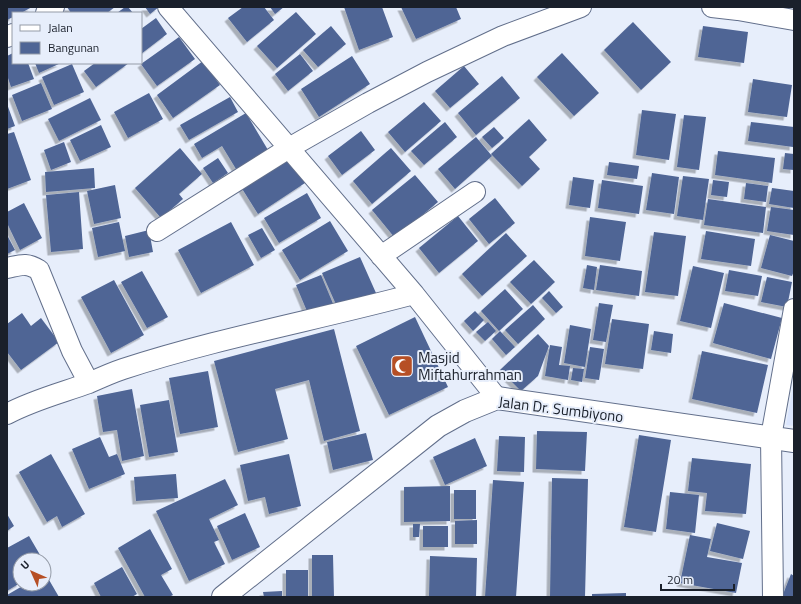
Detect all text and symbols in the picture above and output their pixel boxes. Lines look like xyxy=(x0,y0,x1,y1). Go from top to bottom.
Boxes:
legend xyxy=(12,12,142,64)
text: Jalan xyxy=(48,18,73,37)
text: Bangunan xyxy=(48,38,99,57)
place label: Masjid Miftahurrahman xyxy=(418,346,522,386)
mosque icon: Masjid Miftahurrahman xyxy=(389,353,415,379)
street label: Jalan Dr. Sumbiyono xyxy=(497,390,625,428)
north arrow xyxy=(12,552,52,592)
text: U xyxy=(17,557,33,573)
scale bar xyxy=(661,566,734,592)
text: 20 m xyxy=(667,570,693,589)

